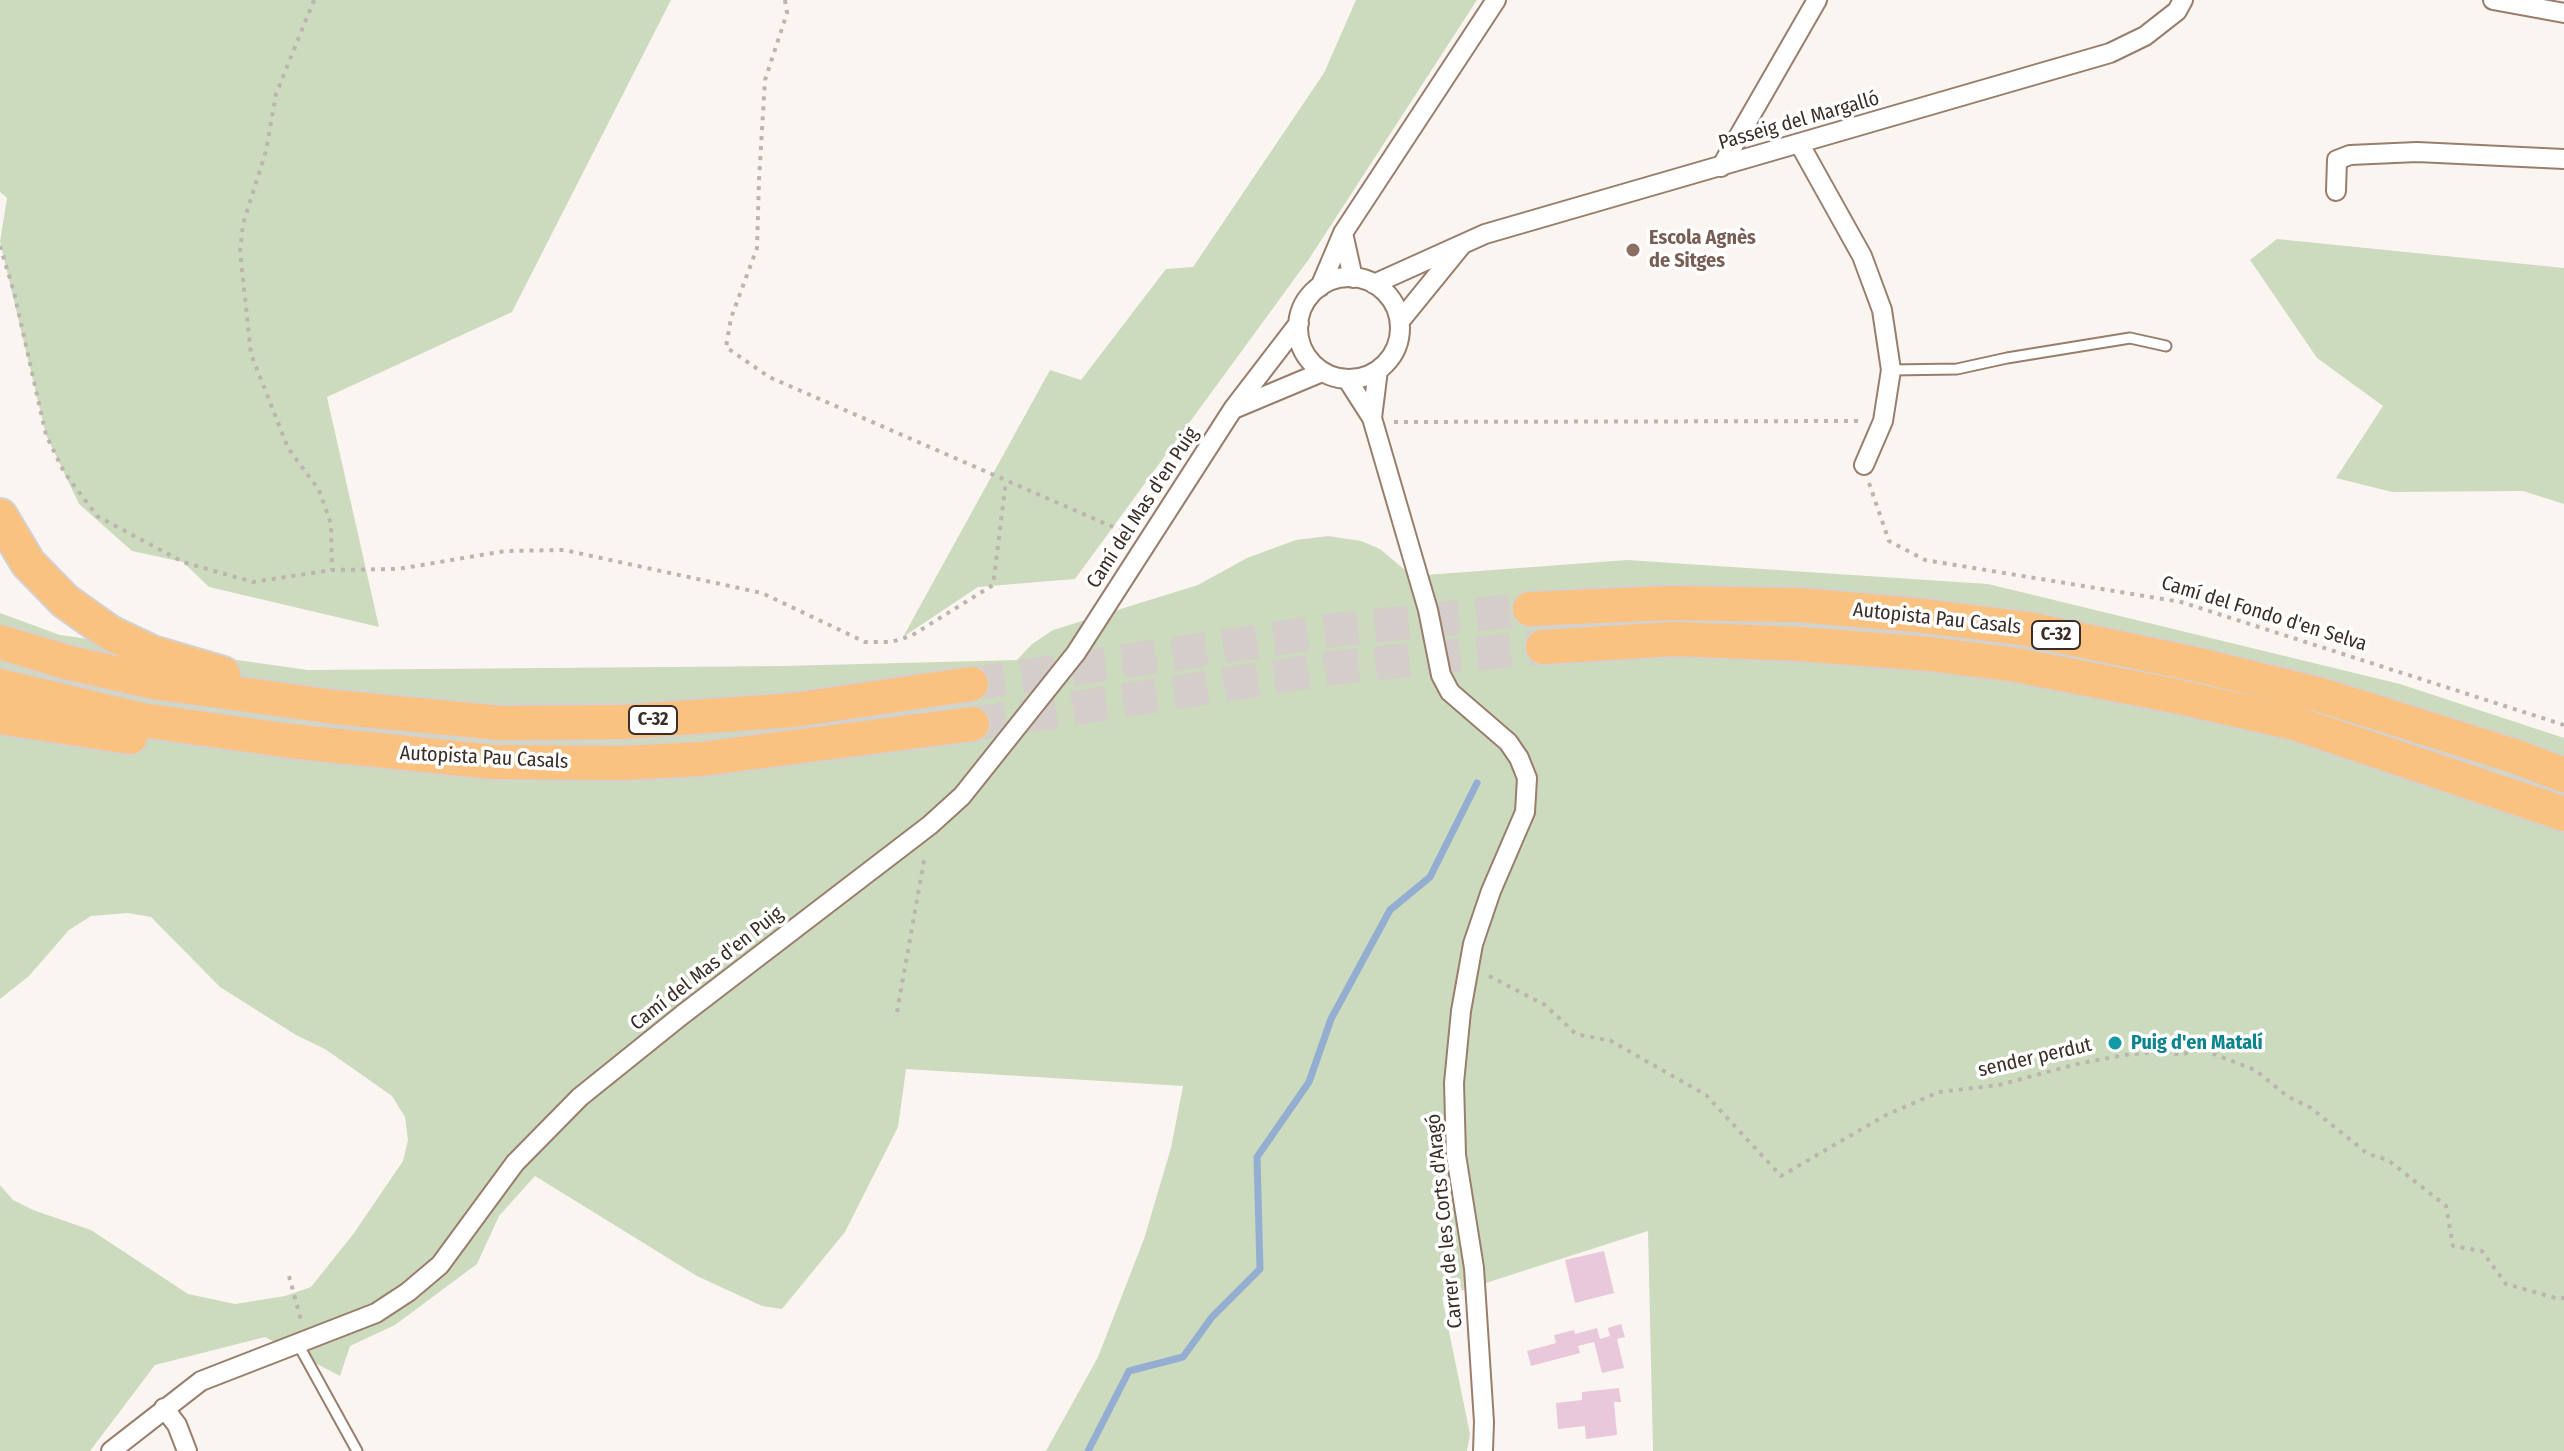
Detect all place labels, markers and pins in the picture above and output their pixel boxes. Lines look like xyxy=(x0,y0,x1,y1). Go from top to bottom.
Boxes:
place label: Escola Agnès de Sitges xyxy=(1649,226,1756,273)
marker: Escola Agnès de Sitges xyxy=(1624,241,1642,259)
place label: Puig d'en Matalí xyxy=(2131,1031,2263,1055)
marker: Puig d'en Matalí xyxy=(2106,1034,2124,1052)

